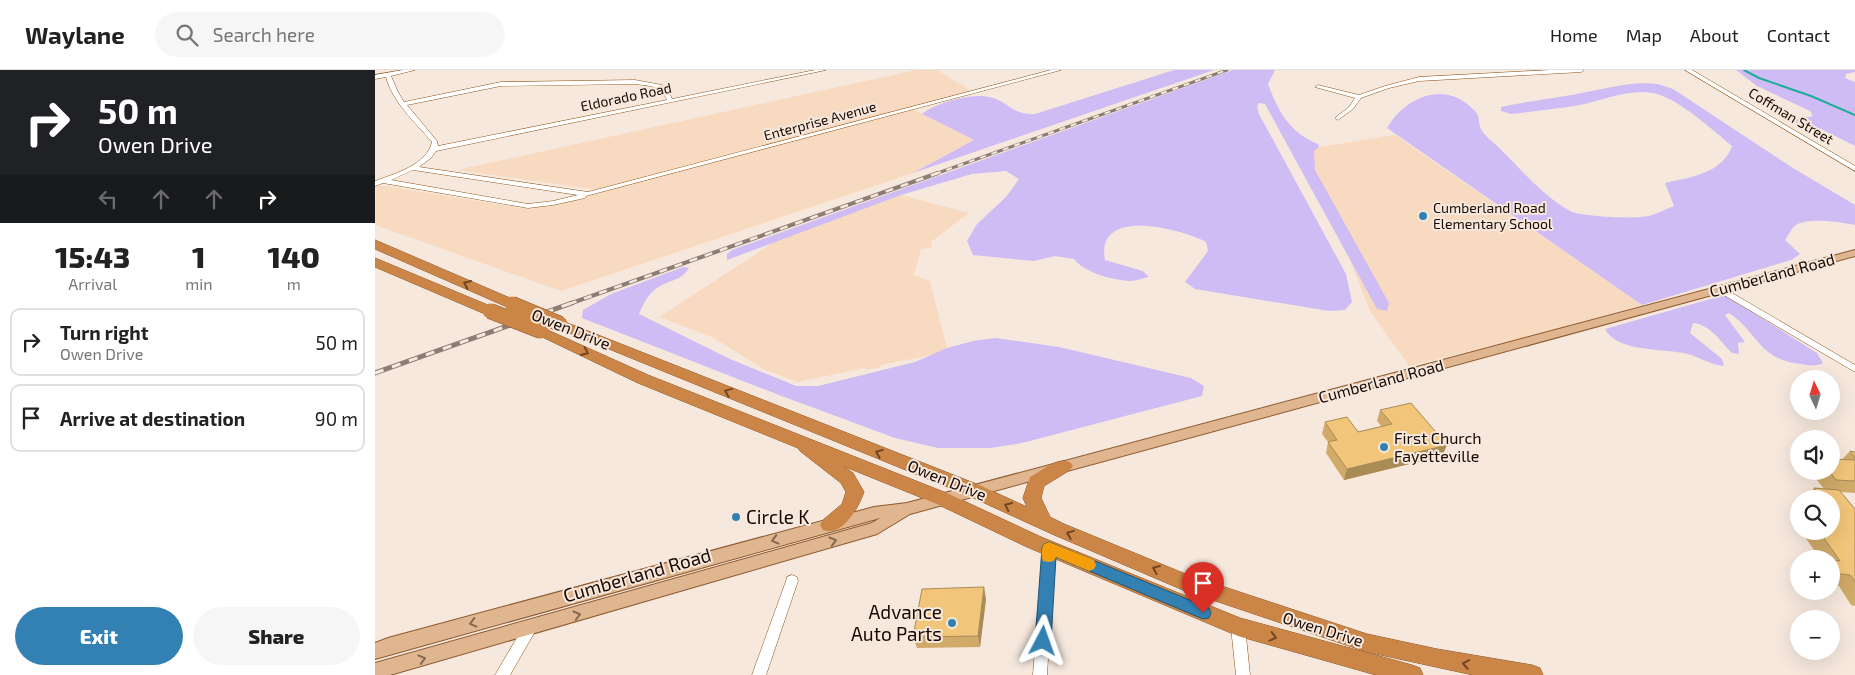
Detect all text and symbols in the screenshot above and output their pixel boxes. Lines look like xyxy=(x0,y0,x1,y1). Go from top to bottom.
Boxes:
search box xyxy=(155,12,505,57)
text: Waylane xyxy=(25,20,125,49)
icon: search xyxy=(173,21,201,49)
text: Search here xyxy=(213,23,315,46)
text: Home xyxy=(1550,24,1598,46)
text: Map xyxy=(1626,24,1662,46)
text: About xyxy=(1690,24,1739,46)
text: Contact xyxy=(1767,24,1830,46)
street label: Eldorado Road xyxy=(579,79,673,114)
street label: Coffman Street xyxy=(1746,84,1837,148)
text: 50 m xyxy=(98,89,178,131)
icon: right xyxy=(15,90,80,155)
street label: Enterprise Avenue xyxy=(762,97,878,144)
text: Owen Drive xyxy=(98,131,213,157)
icon: left xyxy=(94,185,122,213)
icon: ahead xyxy=(147,185,175,213)
icon: ahead xyxy=(200,185,228,213)
icon: right xyxy=(253,185,281,213)
place label: Cumberland Road Elementary School xyxy=(1433,199,1553,232)
marker: Cumberland Road Elementary School xyxy=(1417,210,1429,222)
text: 15:43 xyxy=(55,238,130,274)
text: 1 xyxy=(192,238,206,274)
text: 140 xyxy=(268,238,320,274)
street label: Cumberland Road xyxy=(1707,249,1837,300)
text: Arrival xyxy=(68,274,117,293)
text: min xyxy=(185,274,212,293)
text: m xyxy=(287,274,301,293)
one-way arrow xyxy=(463,280,472,291)
street label: Owen Drive xyxy=(529,304,613,353)
text: Turn right xyxy=(60,321,148,344)
icon: right xyxy=(17,328,45,356)
text: 50 m xyxy=(315,331,358,354)
text: Owen Drive xyxy=(60,344,143,363)
one-way arrow xyxy=(580,345,589,356)
street label: Cumberland Road xyxy=(1316,355,1446,406)
north arrow xyxy=(1790,370,1840,420)
map controls xyxy=(1790,370,1840,660)
one-way arrow xyxy=(724,388,733,399)
icon: arrive xyxy=(17,404,45,432)
text: Arrive at destination xyxy=(60,407,245,430)
text: 90 m xyxy=(315,407,358,430)
place label: First Church Fayetteville xyxy=(1394,428,1482,465)
button: sound xyxy=(1790,430,1840,480)
marker: First Church Fayetteville xyxy=(1378,441,1390,453)
one-way arrow xyxy=(875,448,884,459)
street label: Owen Drive xyxy=(905,455,989,504)
button: search xyxy=(1790,490,1840,540)
one-way arrow xyxy=(1004,502,1013,512)
place label: Circle K xyxy=(746,505,810,528)
marker: Circle K xyxy=(730,511,742,523)
one-way arrow xyxy=(1066,530,1075,540)
one-way arrow xyxy=(770,534,779,545)
one-way arrow xyxy=(828,536,837,547)
street label: Cumberland Road xyxy=(560,542,714,607)
button: + xyxy=(1790,550,1840,600)
pin xyxy=(1182,562,1224,613)
one-way arrow xyxy=(1152,564,1161,575)
icon: arrive xyxy=(1189,569,1217,597)
place label: Advance Auto Parts xyxy=(851,600,942,645)
button: Exit xyxy=(15,607,183,665)
button: Share xyxy=(193,607,360,665)
street label: Owen Drive xyxy=(1281,607,1366,650)
one-way arrow xyxy=(572,610,581,620)
button: − xyxy=(1790,610,1840,660)
position arrow xyxy=(1016,614,1068,666)
one-way arrow xyxy=(470,617,478,627)
marker: Advance Auto Parts xyxy=(946,617,958,629)
one-way arrow xyxy=(1269,631,1277,642)
one-way arrow xyxy=(418,654,426,665)
one-way arrow xyxy=(1462,659,1471,669)

